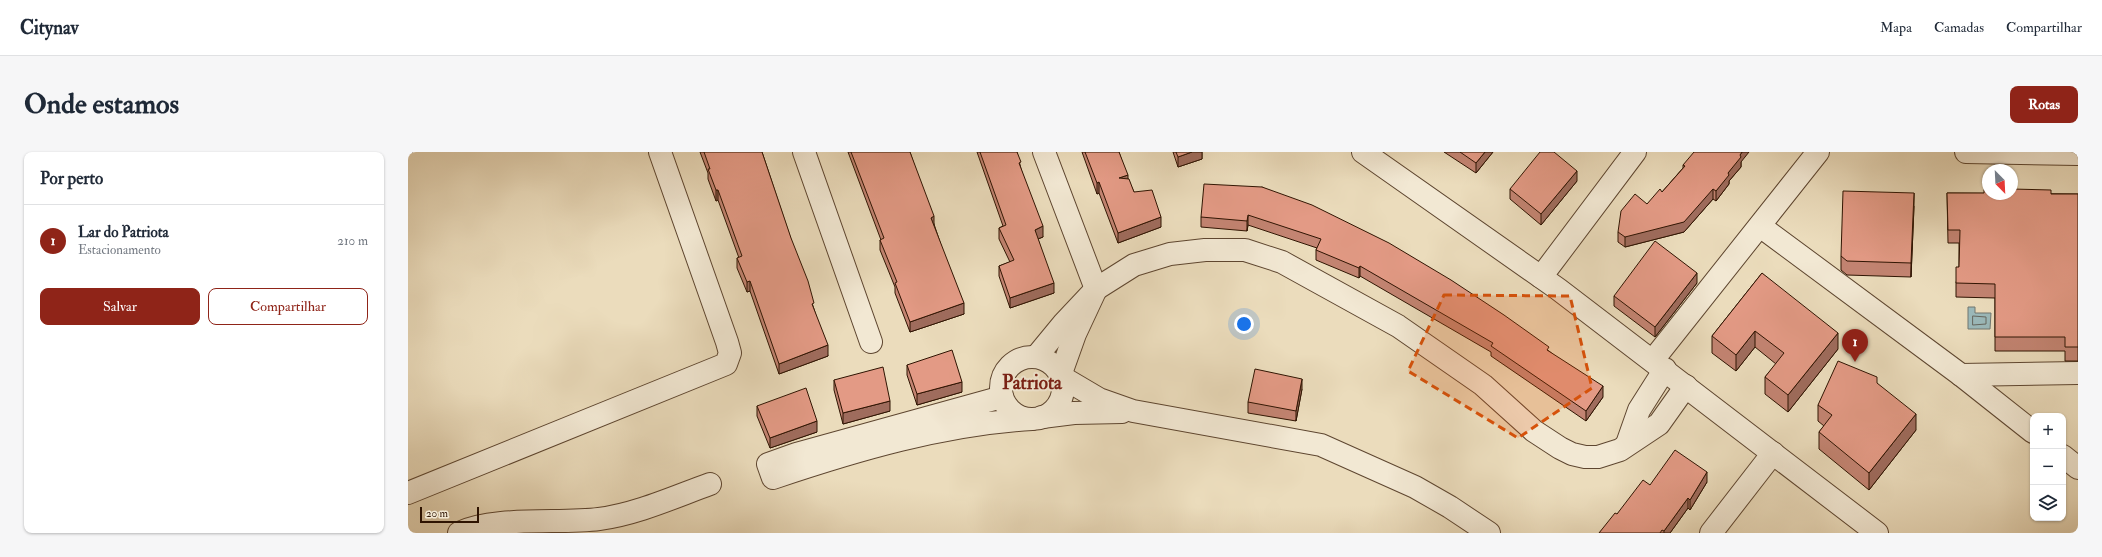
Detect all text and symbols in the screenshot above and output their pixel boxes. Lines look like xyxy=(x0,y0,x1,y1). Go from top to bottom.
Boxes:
text: Citynav xyxy=(20,16,79,40)
text: Mapa xyxy=(1880,19,1912,36)
text: Camadas xyxy=(1934,19,1984,36)
text: Compartilhar xyxy=(2006,19,2082,36)
button: Rotas xyxy=(2010,86,2078,123)
text: Onde estamos xyxy=(24,87,179,122)
north arrow xyxy=(1982,164,2018,200)
text: Por perto xyxy=(40,168,103,189)
text: Lar do Patriota xyxy=(78,223,169,242)
text: 1 xyxy=(51,233,55,249)
text: 210 m xyxy=(337,233,368,249)
text: Estacionamento xyxy=(78,242,161,258)
button: Salvar xyxy=(40,288,200,325)
button: Compartilhar xyxy=(208,288,368,325)
your location xyxy=(1234,314,1254,334)
pin: 1 xyxy=(1842,329,1868,362)
district label: Patriota xyxy=(1002,371,1063,395)
map controls xyxy=(2030,413,2066,521)
button: + xyxy=(2030,413,2066,449)
button: − xyxy=(2030,449,2066,485)
button: layers xyxy=(2030,485,2066,521)
scale bar xyxy=(420,505,479,524)
text: 20 m xyxy=(426,507,448,520)

